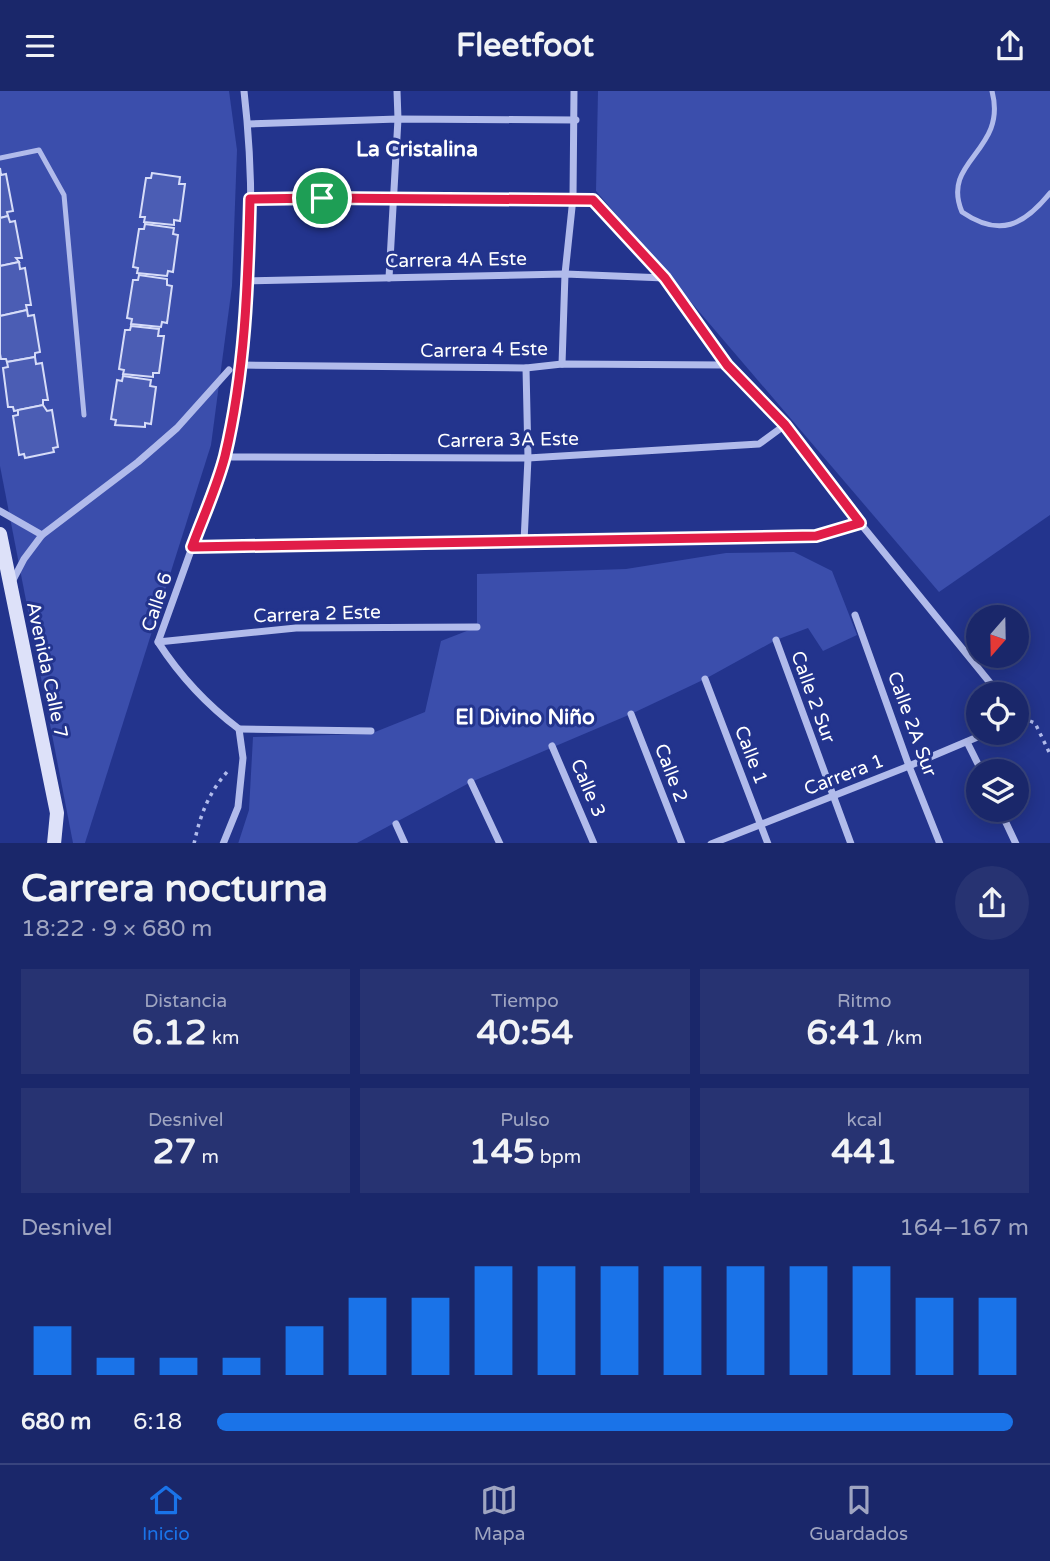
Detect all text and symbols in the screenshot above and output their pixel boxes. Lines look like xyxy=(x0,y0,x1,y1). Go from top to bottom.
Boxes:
icon: menu xyxy=(21,27,59,65)
text: Fleetfoot xyxy=(456,27,594,65)
icon: share xyxy=(991,27,1029,65)
district label: La Cristalina xyxy=(356,137,478,162)
pin xyxy=(292,168,352,228)
icon: arrive xyxy=(303,179,341,217)
street label: Carrera 4A Este xyxy=(385,248,527,272)
street label: Carrera 4 Este xyxy=(420,338,548,362)
street label: Carrera 3A Este xyxy=(437,428,579,452)
street label: Calle 6 xyxy=(137,570,177,634)
street label: Avenida Calle 7 xyxy=(22,600,72,740)
street label: Carrera 2 Este xyxy=(253,601,381,627)
north arrow xyxy=(966,605,1029,669)
map controls xyxy=(966,605,1029,822)
street label: Calle 2 Sur xyxy=(786,648,840,747)
street label: Calle 2A Sur xyxy=(883,668,941,780)
button: locate xyxy=(966,682,1029,745)
district label: El Divino Niño xyxy=(455,705,595,730)
street label: Calle 1 xyxy=(730,723,772,787)
street label: Calle 2 xyxy=(650,741,692,805)
street label: Carrera 1 xyxy=(801,750,887,800)
street label: Calle 3 xyxy=(566,756,610,820)
button: layers xyxy=(966,759,1029,822)
text: Carrera nocturna xyxy=(21,866,328,912)
button: share xyxy=(955,866,1029,940)
text: 18:22 · 9 × 680 m xyxy=(21,915,212,943)
text: Distancia xyxy=(144,990,227,1012)
text: Tiempo xyxy=(491,990,559,1012)
text: Ritmo xyxy=(837,990,892,1012)
text: 6.12 xyxy=(132,1012,207,1054)
text: 40:54 xyxy=(476,1012,574,1054)
text: 6:41 xyxy=(806,1012,881,1054)
text: km xyxy=(207,1027,240,1049)
text: /km xyxy=(881,1027,922,1049)
text: Desnivel xyxy=(148,1109,223,1131)
text: Pulso xyxy=(500,1109,550,1131)
text: kcal xyxy=(846,1109,882,1131)
text: 27 xyxy=(152,1131,196,1173)
text: 145 xyxy=(469,1131,535,1173)
text: 441 xyxy=(831,1131,897,1173)
text: m xyxy=(196,1146,219,1168)
text: bpm xyxy=(535,1146,581,1168)
text: Desnivel xyxy=(21,1214,112,1242)
text: 164–167 m xyxy=(899,1214,1029,1242)
text: 680 m xyxy=(21,1408,91,1436)
text: 6:18 xyxy=(133,1408,182,1436)
tab: Inicio xyxy=(142,1481,190,1545)
tab: Mapa xyxy=(474,1481,525,1545)
tab: Guardados xyxy=(809,1481,908,1545)

